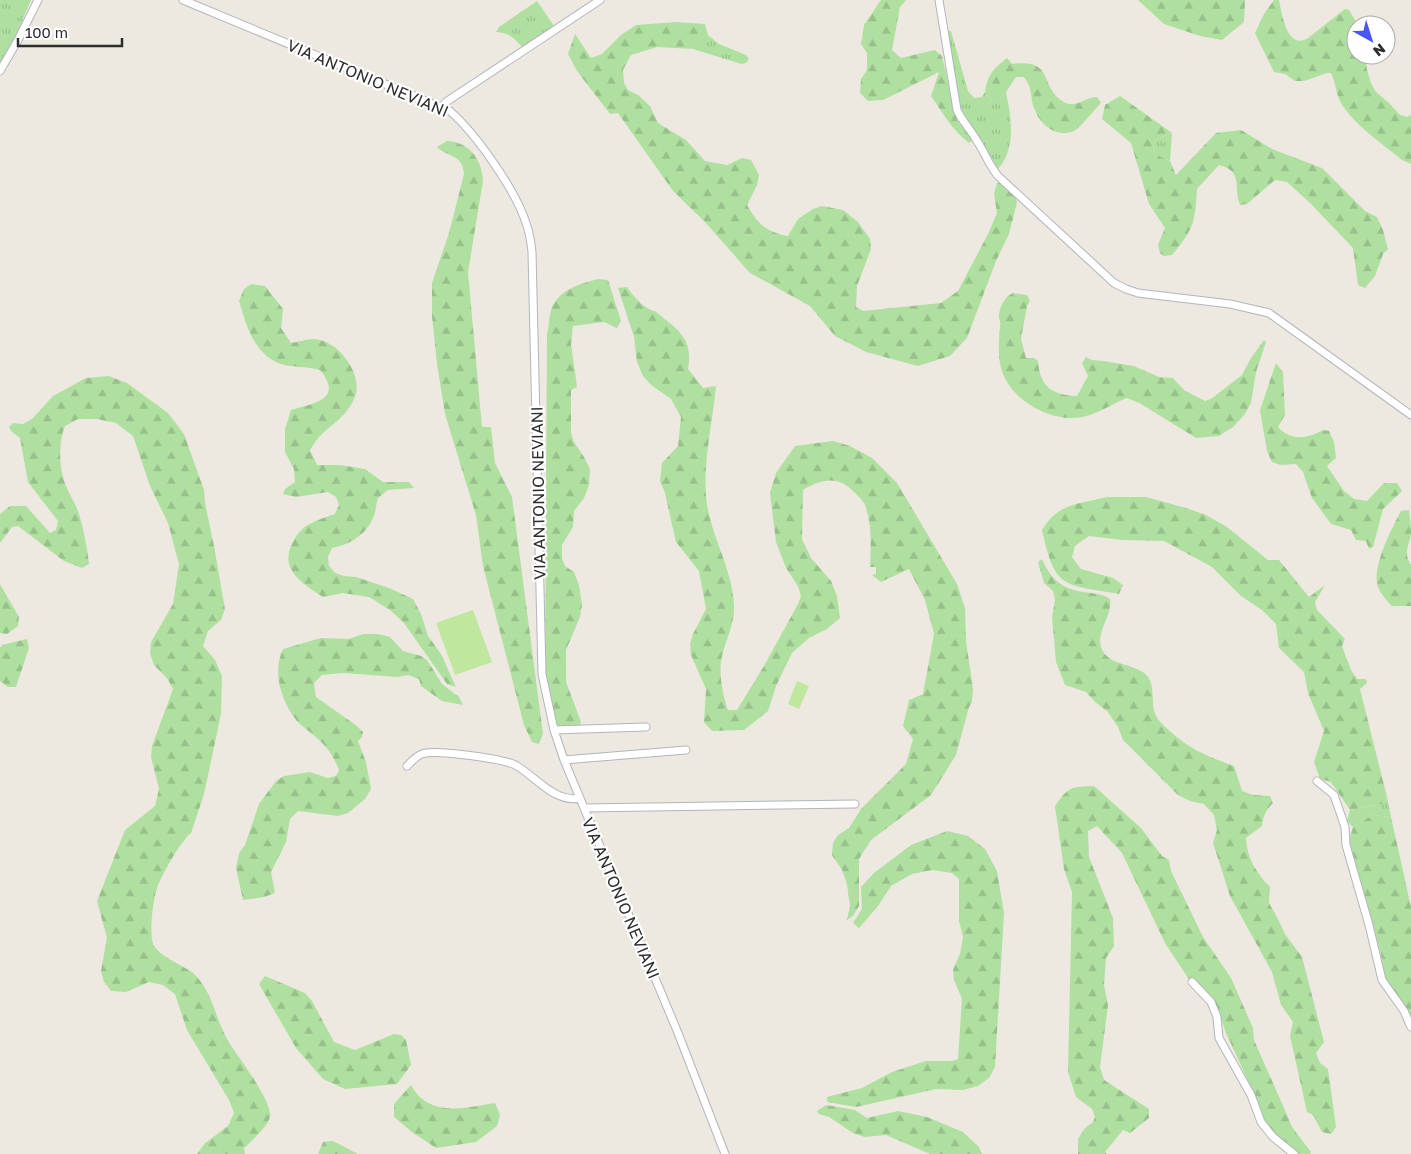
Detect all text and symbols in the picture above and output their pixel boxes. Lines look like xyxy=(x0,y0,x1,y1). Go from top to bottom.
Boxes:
scale bar xyxy=(18,15,121,47)
north arrow xyxy=(1346,15,1396,65)
text: 100 m xyxy=(25,23,68,41)
street label: VIA ANTONIO NEVIANI xyxy=(284,35,452,121)
text: N xyxy=(1370,41,1389,60)
street label: VIA ANTONIO NEVIANI xyxy=(526,406,550,580)
street label: VIA ANTONIO NEVIANI xyxy=(578,814,664,982)

